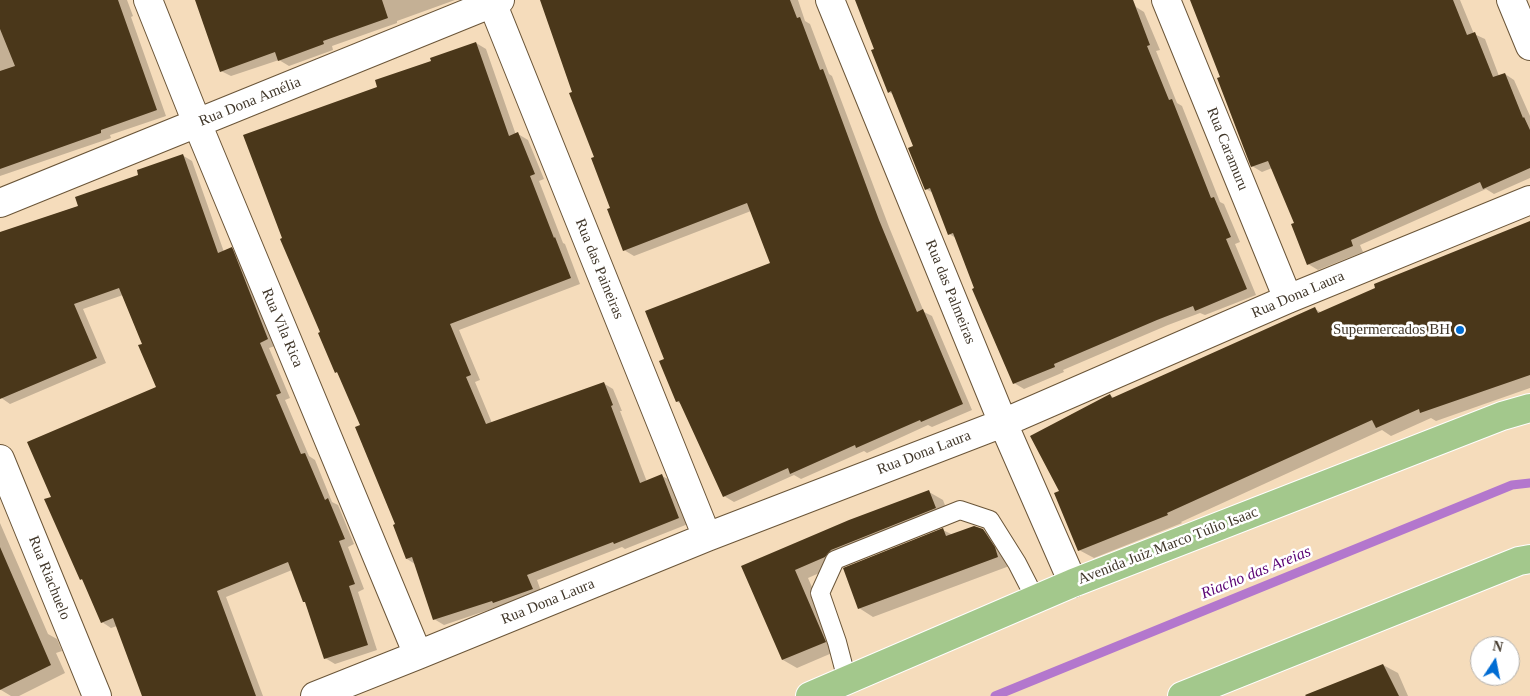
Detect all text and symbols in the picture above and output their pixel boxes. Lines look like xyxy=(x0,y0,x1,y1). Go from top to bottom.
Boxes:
street label: Rua Dona Amélia xyxy=(196,73,304,131)
street label: Rua Caramuru xyxy=(1202,105,1252,193)
street label: Rua das Paineiras xyxy=(571,216,627,322)
street label: Rua das Palmeiras xyxy=(921,237,979,347)
street label: Rua Dona Laura xyxy=(1249,267,1347,323)
street label: Rua Vila Rica xyxy=(257,286,307,370)
place label: Supermercados BH xyxy=(1333,321,1450,339)
marker: Supermercados BH xyxy=(1454,324,1466,336)
street label: Rua Dona Laura xyxy=(875,427,973,479)
street label: Avenida Juiz Marco Túlio Isaac xyxy=(1075,503,1261,589)
street label: Rua Riachuelo xyxy=(24,533,74,623)
water label: Riacho das Areias xyxy=(1198,542,1314,604)
street label: Rua Dona Laura xyxy=(499,575,597,629)
north arrow xyxy=(1470,636,1520,686)
text: N xyxy=(1491,638,1504,655)

